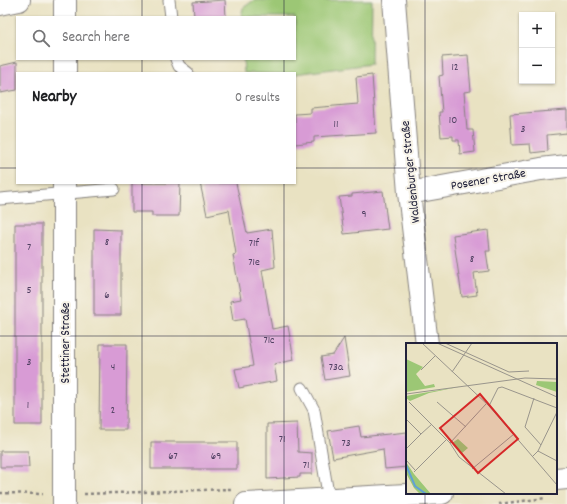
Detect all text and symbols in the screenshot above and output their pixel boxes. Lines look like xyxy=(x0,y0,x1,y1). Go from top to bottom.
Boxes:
map controls xyxy=(519,12,555,84)
button: + xyxy=(519,12,555,48)
search box xyxy=(16,16,296,60)
icon: search xyxy=(30,27,52,49)
text: Search here xyxy=(62,27,130,49)
button: − xyxy=(519,48,555,84)
house number: 12 xyxy=(451,60,459,76)
text: Nearby xyxy=(32,86,76,110)
text: 0 results xyxy=(235,89,280,108)
house number: 10 xyxy=(449,113,457,129)
house number: 11 xyxy=(334,117,338,133)
street label: Waldenburger Straße xyxy=(397,119,426,224)
house number: 3 xyxy=(521,122,526,138)
street label: Posener Straße xyxy=(449,164,528,196)
house number: 9 xyxy=(361,207,367,223)
house number: 8 xyxy=(105,235,109,251)
house number: 71f xyxy=(249,236,260,252)
house number: 7 xyxy=(27,240,31,256)
house number: 8 xyxy=(470,252,474,268)
house number: 71e xyxy=(248,255,260,271)
house number: 5 xyxy=(26,283,32,299)
house number: 6 xyxy=(104,288,110,304)
street label: Stettiner Straße xyxy=(57,302,76,384)
house number: 71c xyxy=(263,333,275,349)
inset map xyxy=(406,343,557,494)
house number: 3 xyxy=(27,355,32,371)
house number: 4 xyxy=(111,360,115,376)
house number: 73a xyxy=(329,360,344,376)
house number: 1 xyxy=(27,398,29,414)
house number: 2 xyxy=(111,403,116,419)
house number: 71 xyxy=(279,432,285,448)
house number: 73 xyxy=(341,436,351,452)
house number: 67 xyxy=(168,449,178,465)
house number: 69 xyxy=(211,449,221,465)
house number: 71 xyxy=(303,458,309,474)

